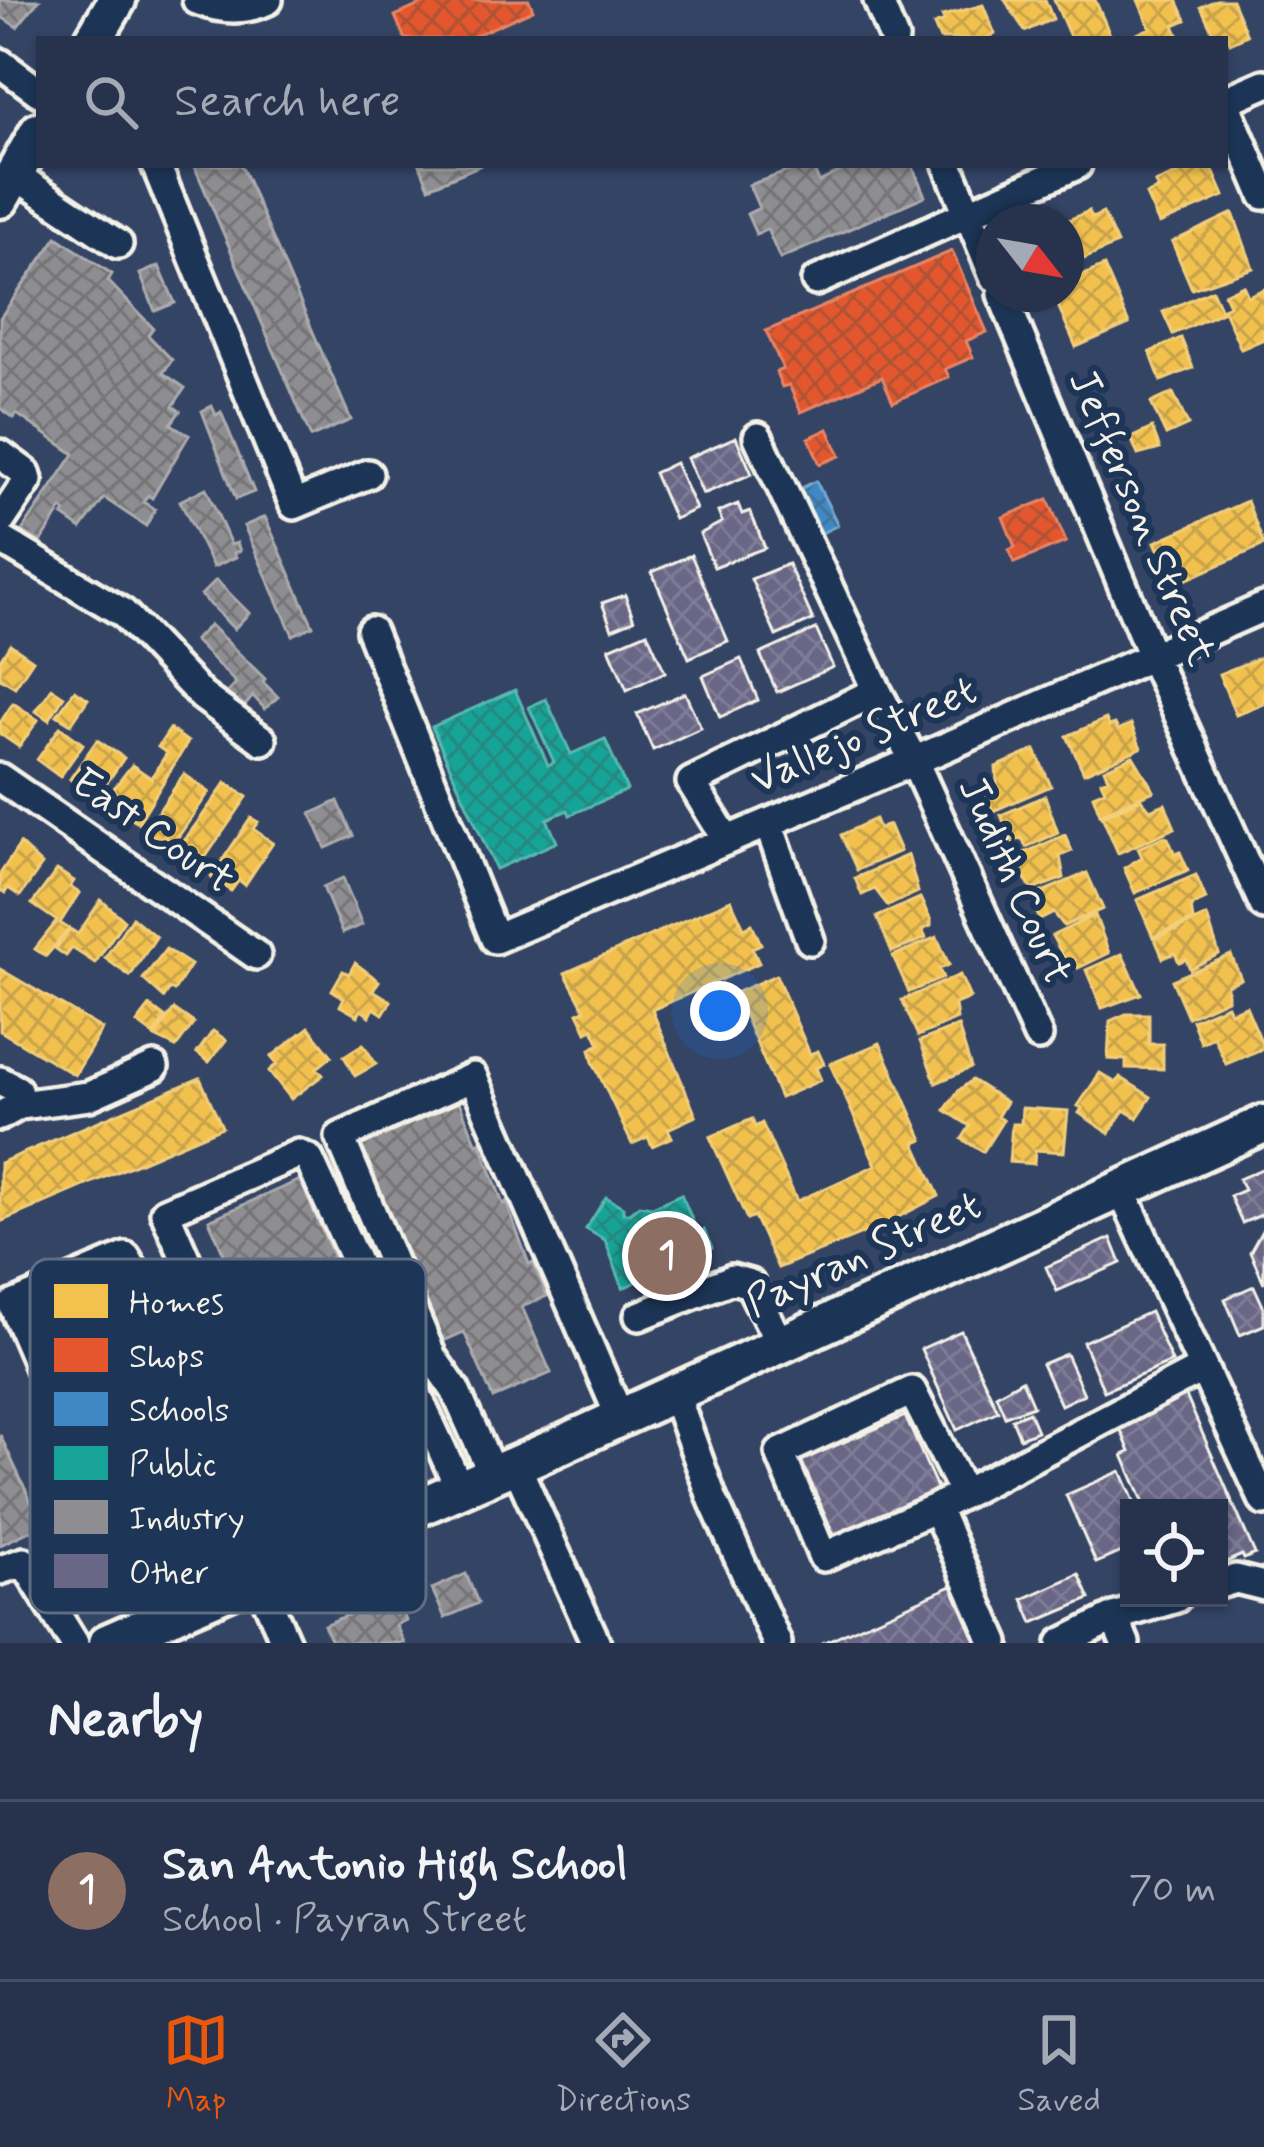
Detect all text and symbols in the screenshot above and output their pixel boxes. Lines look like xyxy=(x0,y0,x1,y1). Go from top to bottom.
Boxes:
search box xyxy=(36,36,1228,168)
icon: search xyxy=(78,69,144,135)
text: Search here xyxy=(174,73,401,132)
north arrow xyxy=(976,204,1084,312)
street label: Jefferson Street xyxy=(1054,362,1228,674)
street label: Vallejo Street xyxy=(743,664,985,808)
street label: East Court xyxy=(60,756,244,908)
street label: Judith Court xyxy=(944,768,1084,994)
your location xyxy=(690,981,750,1041)
street label: Payran Street xyxy=(738,1179,990,1331)
pin: 1 xyxy=(628,1211,706,1301)
legend xyxy=(30,1259,426,1613)
text: Homes xyxy=(129,1282,224,1326)
text: Shops xyxy=(129,1336,204,1380)
text: Schools xyxy=(129,1390,229,1434)
text: Public xyxy=(129,1444,216,1488)
text: Industry xyxy=(129,1498,245,1542)
map controls xyxy=(1120,1499,1228,1607)
button: locate xyxy=(1120,1499,1228,1607)
text: Other xyxy=(129,1552,209,1596)
text: Nearby xyxy=(48,1688,203,1754)
text: San Antonio High School xyxy=(162,1836,627,1895)
text: 1 xyxy=(78,1865,96,1916)
text: 70 m xyxy=(1128,1865,1216,1916)
text: School · Payran Street xyxy=(162,1895,527,1946)
tab: Map xyxy=(163,2007,229,2123)
tab: Directions xyxy=(555,2007,691,2123)
tab: Saved xyxy=(1017,2007,1101,2123)

